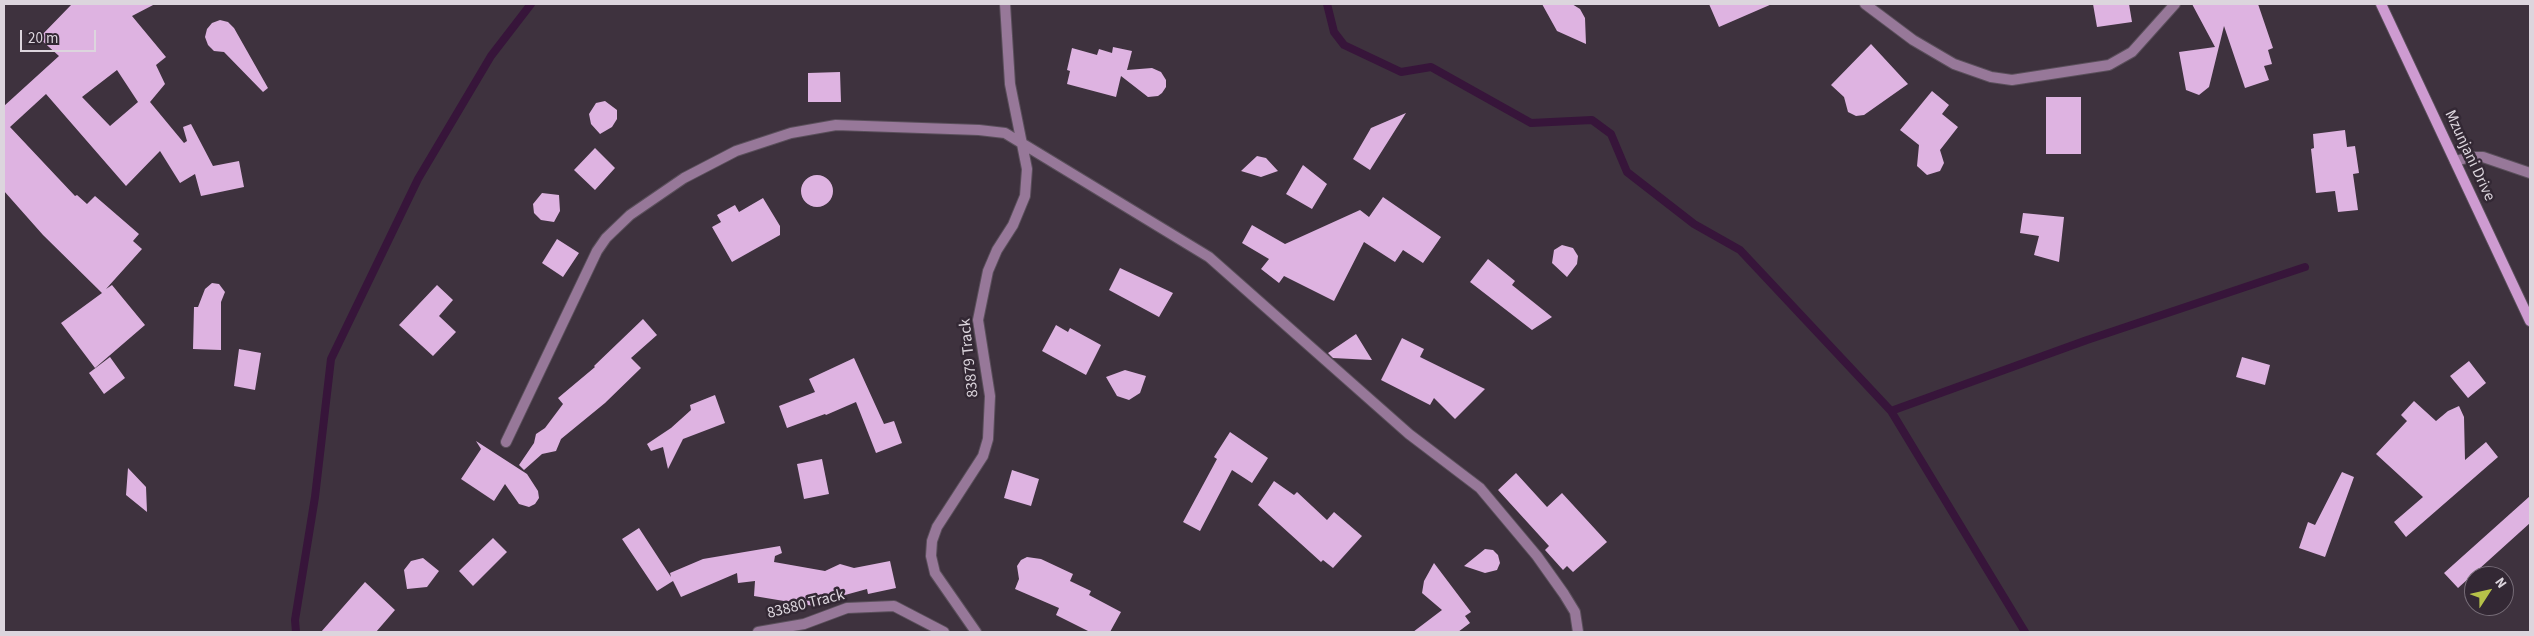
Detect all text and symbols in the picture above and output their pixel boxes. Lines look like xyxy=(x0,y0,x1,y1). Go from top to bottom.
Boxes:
scale bar xyxy=(22,20,99,52)
text: 20 m xyxy=(28,28,58,49)
street label: Mzunjani Drive xyxy=(2440,107,2498,205)
street label: 83879 Track xyxy=(956,318,984,398)
north arrow xyxy=(2464,566,2514,616)
text: N xyxy=(2490,573,2511,593)
street label: 83880 Track xyxy=(765,586,847,624)

